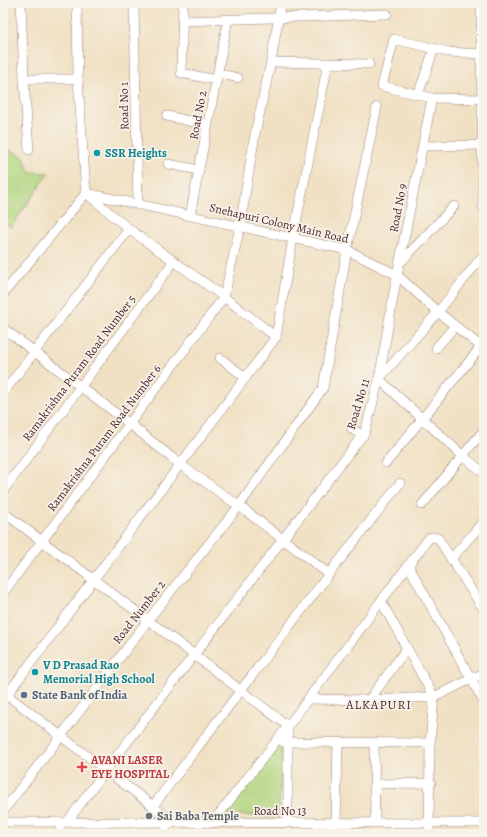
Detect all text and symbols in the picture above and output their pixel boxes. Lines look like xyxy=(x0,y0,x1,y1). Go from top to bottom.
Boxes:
street label: Road No 1 xyxy=(116,82,132,130)
street label: Road No 2 xyxy=(185,89,211,141)
place label: SSR Heights xyxy=(105,145,167,161)
marker: SSR Heights xyxy=(92,148,102,158)
street label: Road No 9 xyxy=(385,182,411,234)
street label: Snehapuri Colony Main Road xyxy=(208,199,351,247)
street label: Ramakrishna Puram Road Number 5 xyxy=(19,291,139,445)
street label: Ramakrishna Puram Road Number 6 xyxy=(43,361,165,515)
street label: Road No 11 xyxy=(343,377,373,431)
street label: Road Number 2 xyxy=(109,577,169,647)
place label: V D Prasad Rao Memorial High School xyxy=(42,657,156,687)
marker: V D Prasad Rao Memorial High School xyxy=(30,667,40,677)
place label: State Bank of India xyxy=(32,687,128,703)
marker: State Bank of India xyxy=(19,690,29,700)
district label: ALKAPURI xyxy=(345,696,412,713)
place label: AVANI LASER EYE HOSPITAL xyxy=(90,752,170,782)
marker: AVANI LASER EYE HOSPITAL xyxy=(76,761,88,773)
street label: Road No 13 xyxy=(253,803,307,819)
place label: Sai Baba Temple xyxy=(157,808,239,824)
marker: Sai Baba Temple xyxy=(144,811,154,821)

